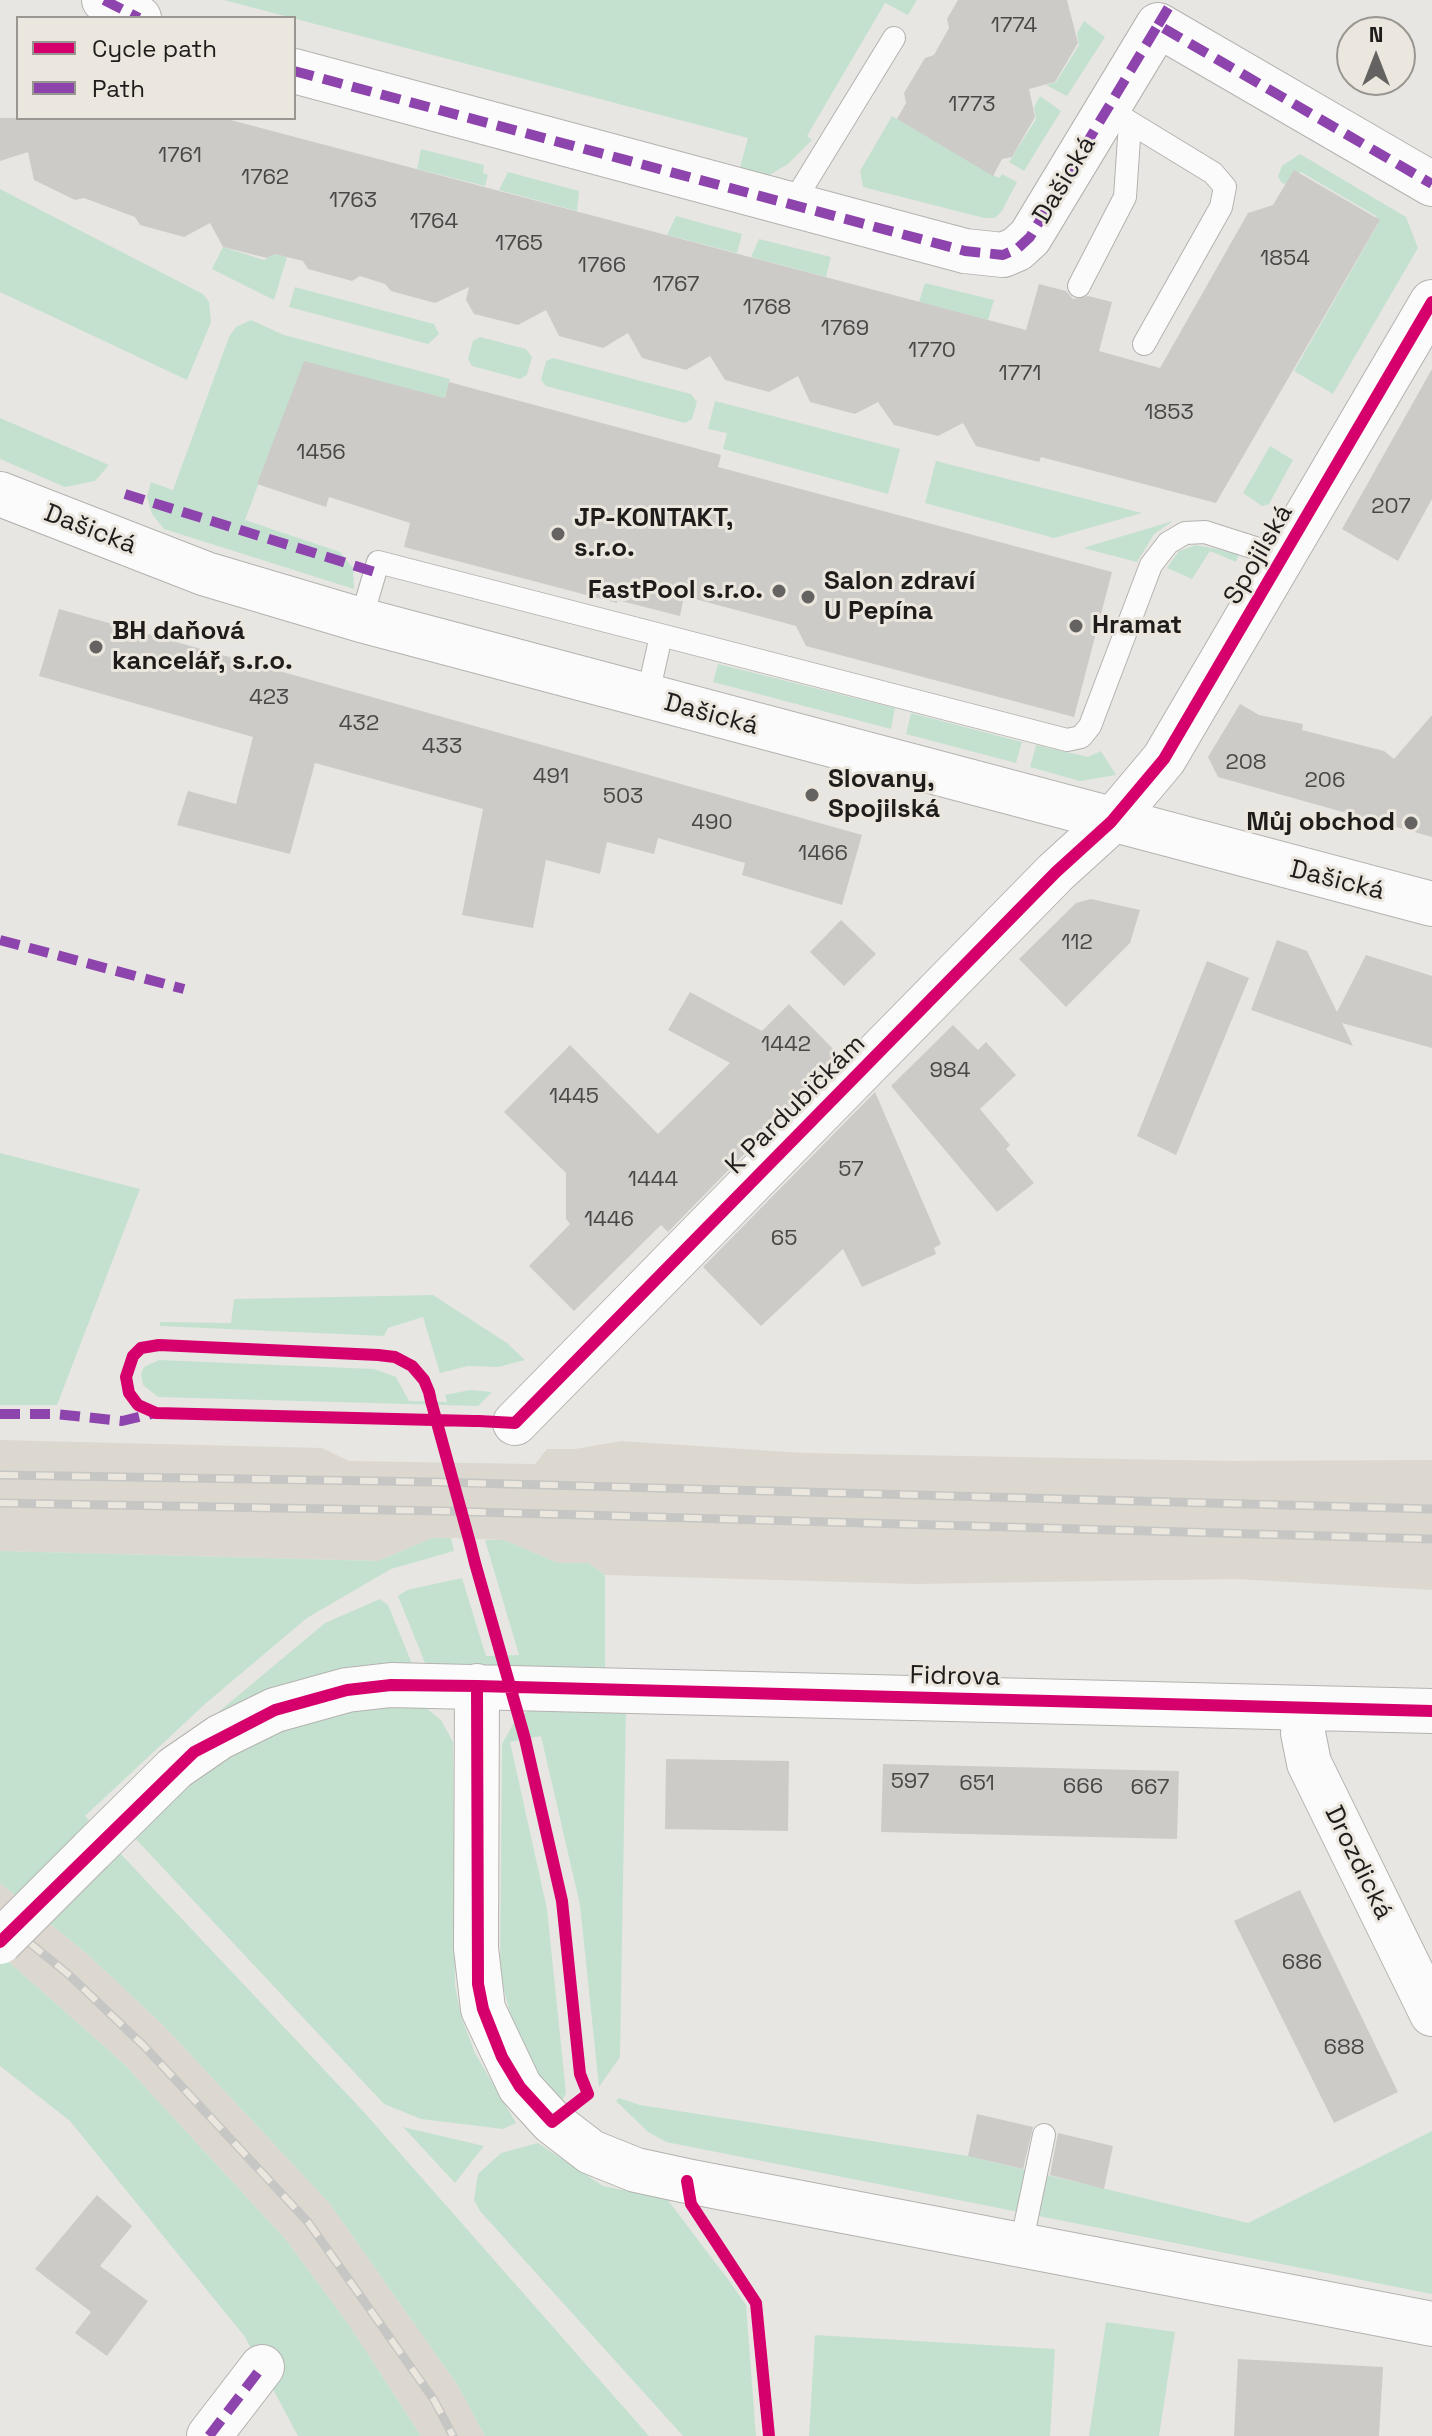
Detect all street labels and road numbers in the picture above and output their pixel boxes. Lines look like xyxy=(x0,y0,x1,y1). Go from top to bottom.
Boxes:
street label: Dašická xyxy=(1027,131,1103,229)
street label: Dašická xyxy=(39,498,141,562)
street label: Spojilská xyxy=(1218,499,1300,611)
street label: Dašická xyxy=(660,687,762,743)
street label: Dašická xyxy=(1286,854,1388,908)
street label: K Pardubičkám xyxy=(720,1029,872,1181)
street label: Fidrova xyxy=(909,1661,1001,1693)
street label: Drozdická xyxy=(1317,1801,1399,1925)

